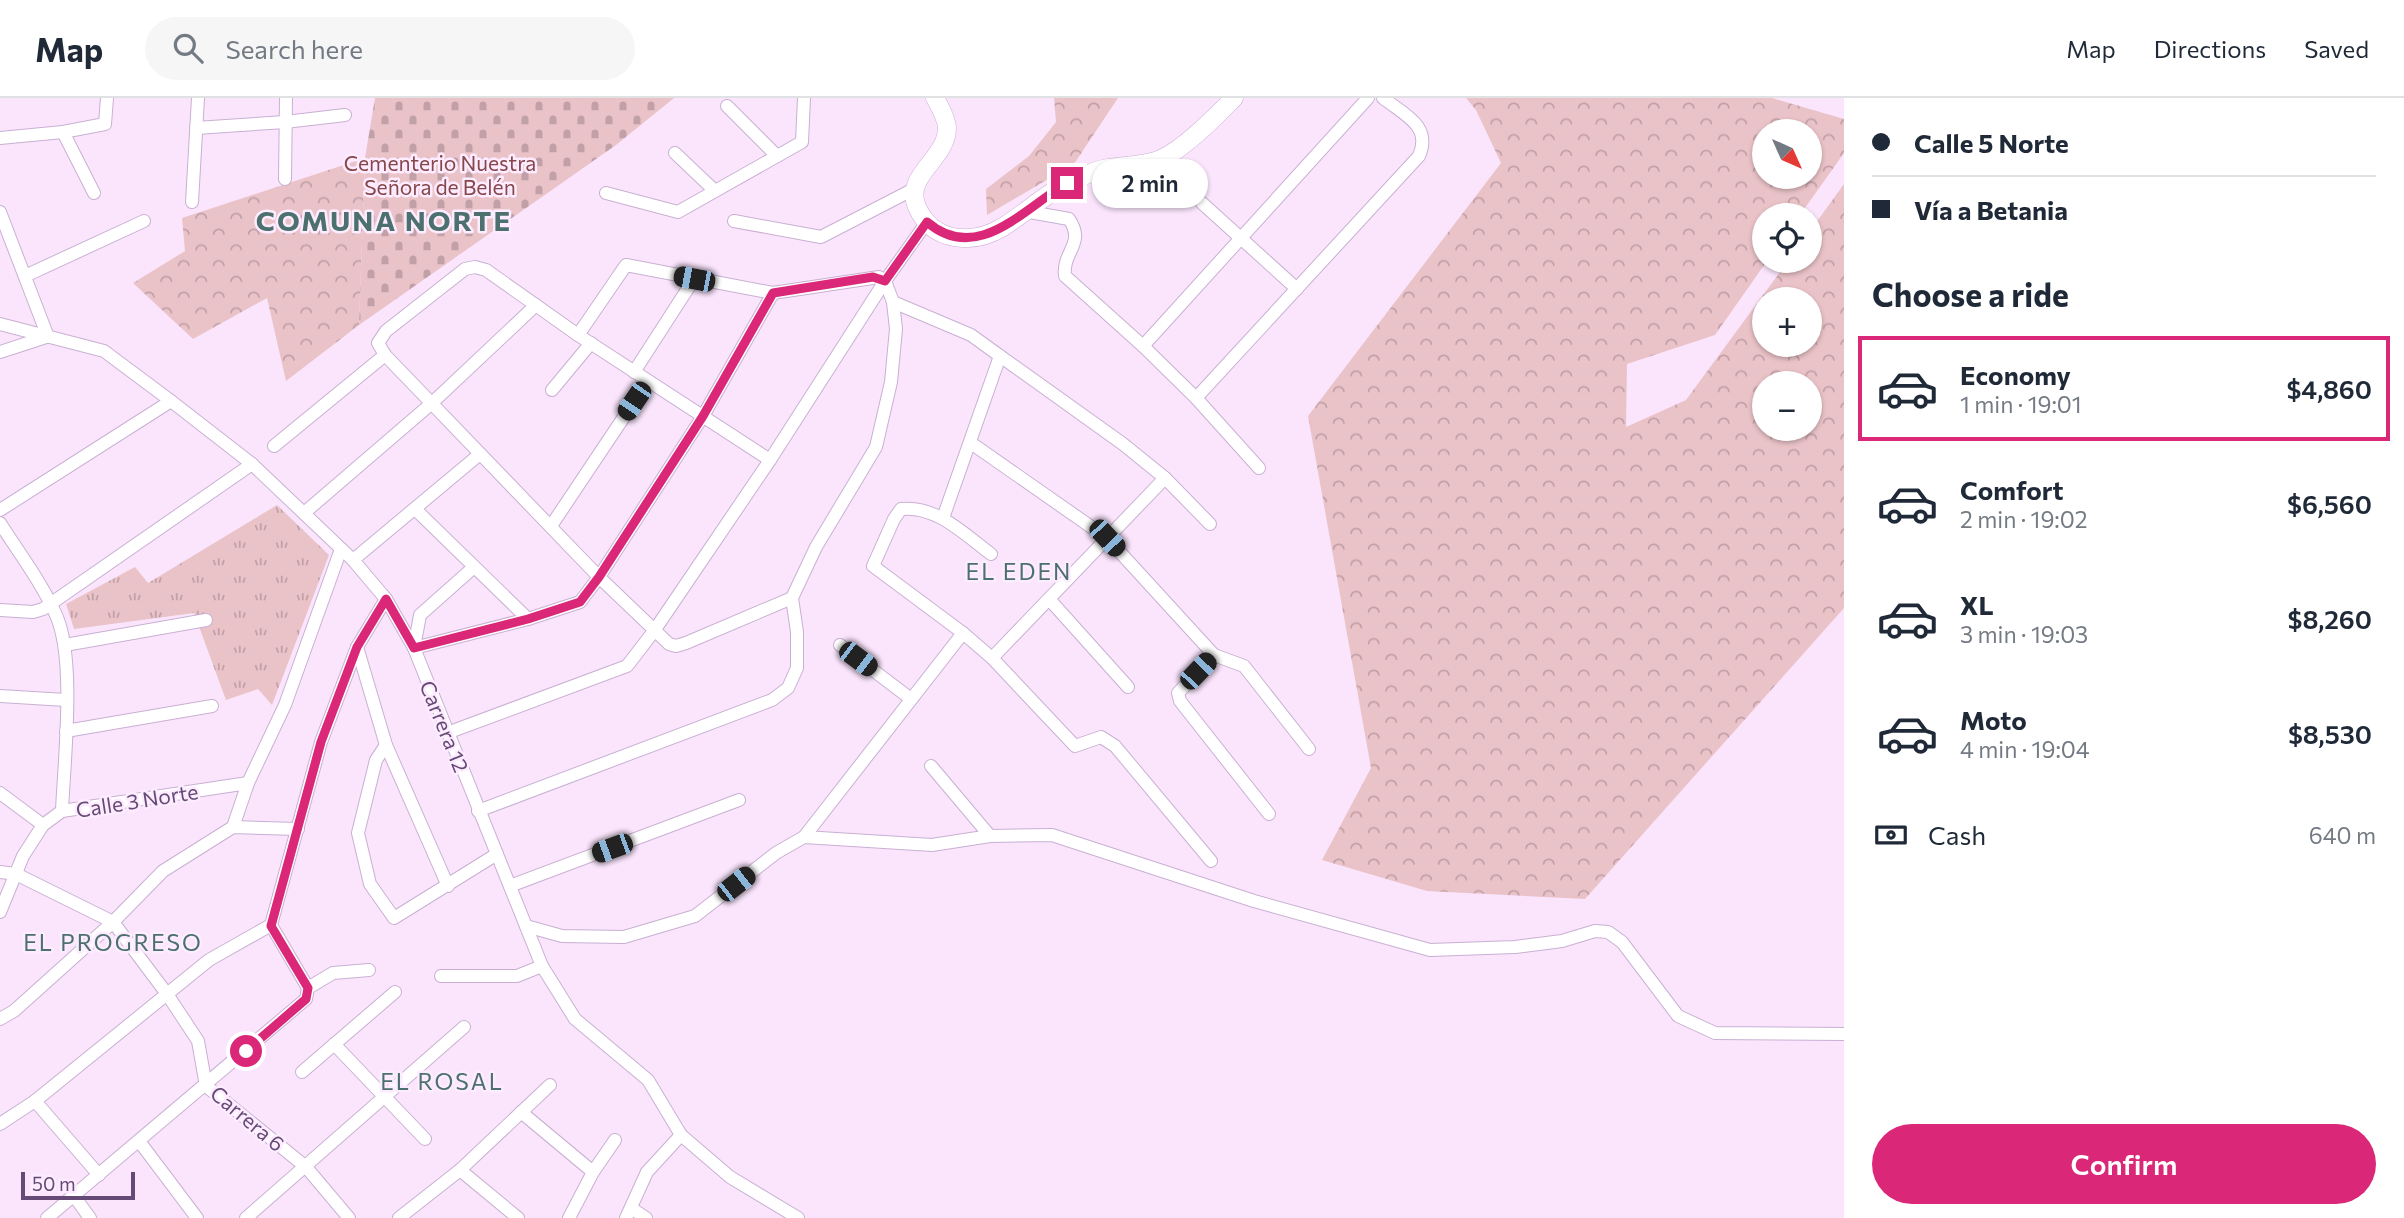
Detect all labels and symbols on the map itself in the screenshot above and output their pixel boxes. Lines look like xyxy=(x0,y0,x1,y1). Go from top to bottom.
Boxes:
north arrow xyxy=(1752,119,1822,189)
park label: Cementerio Nuestra Señora de Belén xyxy=(344,150,536,199)
callout: 2 min xyxy=(1092,158,1207,208)
route end xyxy=(1051,167,1083,199)
district label: COMUNA NORTE xyxy=(256,203,512,237)
car xyxy=(672,265,717,293)
car xyxy=(614,378,655,424)
car xyxy=(1085,515,1130,561)
district label: EL EDEN xyxy=(966,557,1072,585)
car xyxy=(835,638,882,680)
car xyxy=(1176,649,1221,693)
street label: Carrera 12 xyxy=(415,677,475,775)
street label: Calle 3 Norte xyxy=(74,778,200,822)
car xyxy=(589,831,636,865)
car xyxy=(713,863,760,905)
district label: EL PROGRESO xyxy=(23,928,203,956)
route start xyxy=(230,1035,262,1067)
district label: EL ROSAL xyxy=(380,1067,504,1095)
street label: Carrera 6 xyxy=(206,1080,290,1156)
scale bar xyxy=(21,1169,135,1201)

